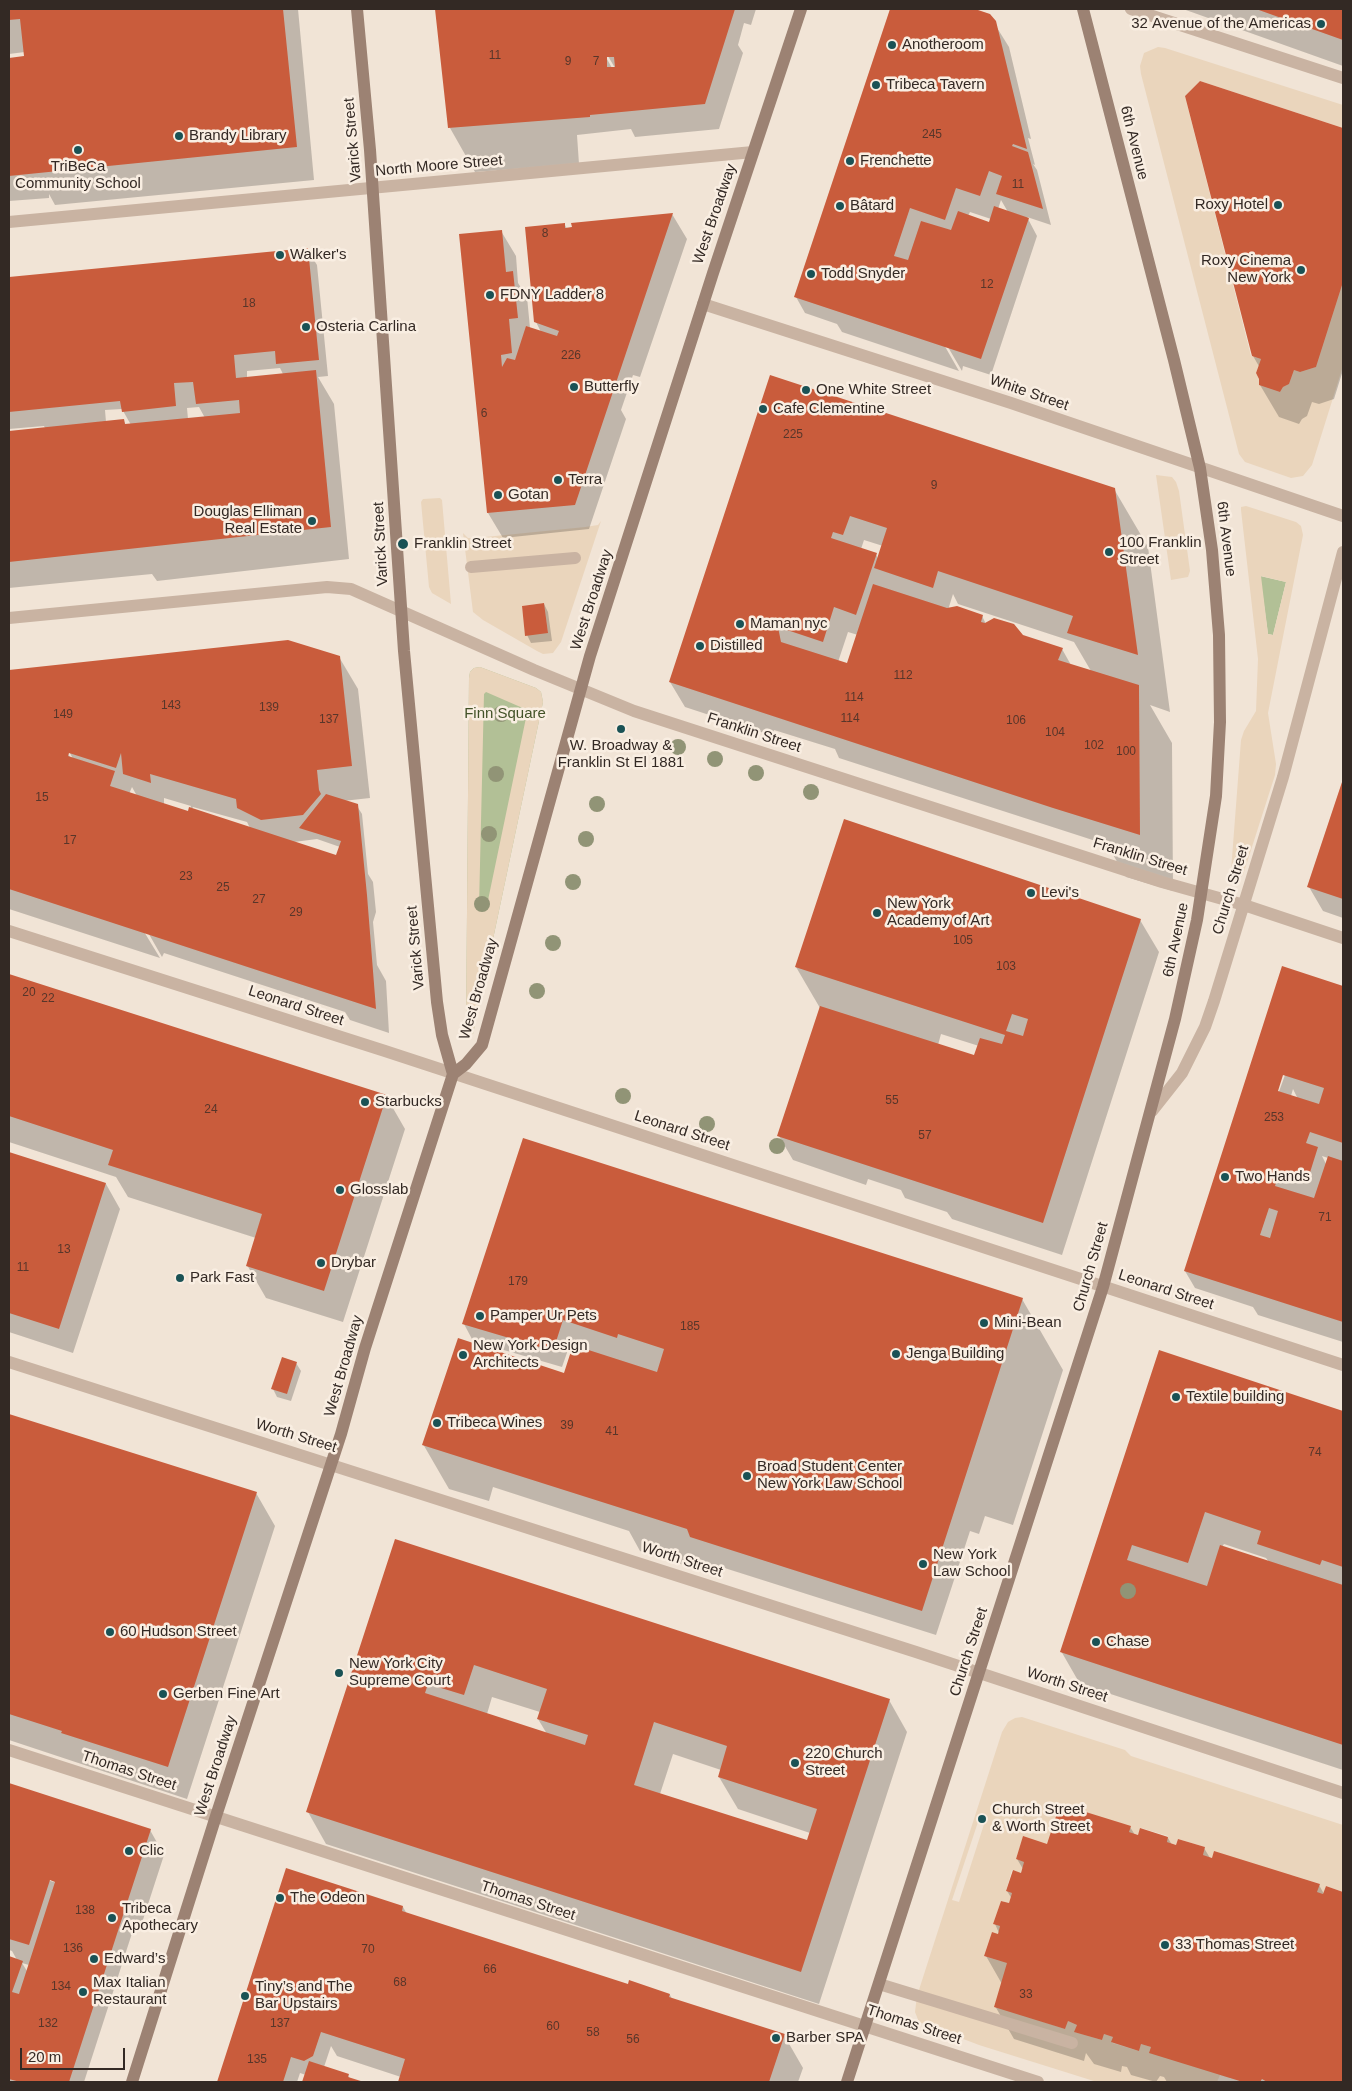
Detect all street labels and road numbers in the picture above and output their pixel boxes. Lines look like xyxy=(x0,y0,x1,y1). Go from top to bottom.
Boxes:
street label: Varick Street xyxy=(340,97,366,183)
street label: 6th Avenue xyxy=(1116,104,1152,182)
street label: North Moore Street xyxy=(375,151,503,181)
street label: West Broadway xyxy=(689,162,741,266)
street label: White Street xyxy=(987,371,1071,415)
street label: 6th Avenue xyxy=(1212,500,1240,578)
street label: Varick Street xyxy=(370,501,392,587)
street label: West Broadway xyxy=(567,547,617,653)
street label: Franklin Street xyxy=(705,709,803,757)
street label: Franklin Street xyxy=(1091,834,1189,880)
street label: Church Street xyxy=(1209,843,1253,937)
street label: 6th Avenue xyxy=(1159,901,1193,979)
street label: Varick Street xyxy=(403,905,429,991)
street label: West Broadway xyxy=(456,936,502,1042)
street label: Leonard Street xyxy=(246,982,346,1030)
street label: Leonard Street xyxy=(632,1107,732,1155)
street label: Church Street xyxy=(1070,1220,1112,1314)
street label: Leonard Street xyxy=(1116,1266,1216,1314)
street label: West Broadway xyxy=(321,1313,367,1419)
street label: Worth Street xyxy=(253,1415,339,1457)
street label: Worth Street xyxy=(639,1538,725,1582)
street label: Church Street xyxy=(946,1605,992,1699)
street label: Worth Street xyxy=(1024,1663,1110,1707)
street label: West Broadway xyxy=(191,1713,241,1819)
street label: Thomas Street xyxy=(79,1747,179,1795)
street label: Thomas Street xyxy=(478,1877,578,1925)
street label: Thomas Street xyxy=(864,2001,964,2049)

